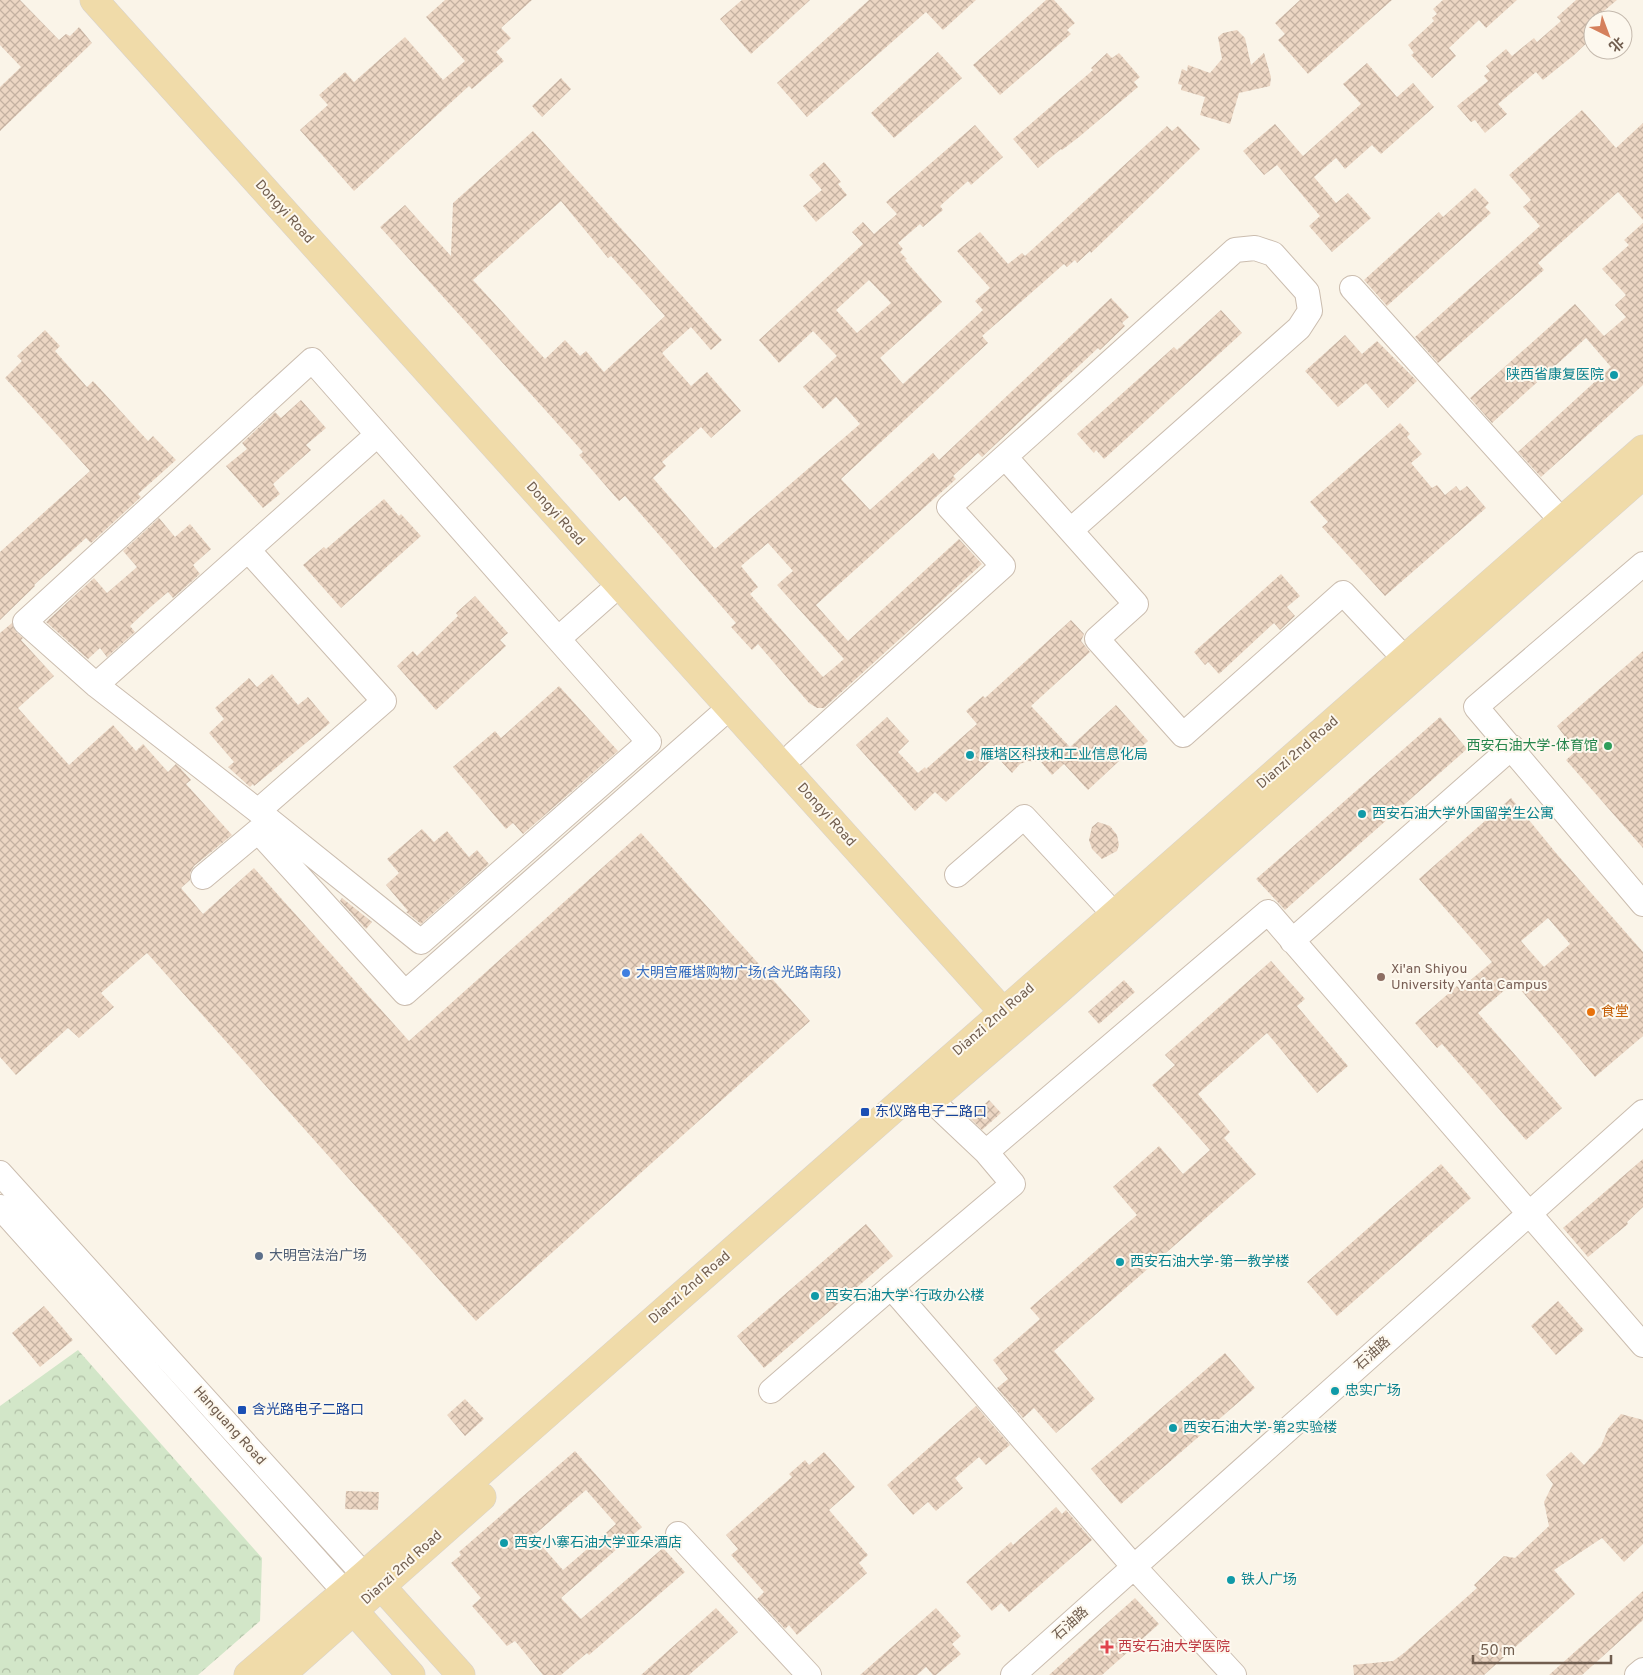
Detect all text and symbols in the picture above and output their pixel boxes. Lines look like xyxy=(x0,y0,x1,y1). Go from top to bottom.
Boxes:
north arrow xyxy=(1583,10,1633,60)
text: 北 xyxy=(1605,33,1627,55)
street label: Dongyi Road xyxy=(251,177,317,247)
place label: 陕西省康复医院 xyxy=(1506,367,1604,384)
marker: 陕西省康复医院 xyxy=(1608,369,1620,381)
street label: Dongyi Road xyxy=(522,479,588,549)
street label: Dianzi 2nd Road xyxy=(1254,713,1342,793)
place label: 西安石油大学-体育馆 xyxy=(1466,738,1598,755)
marker: 西安石油大学-体育馆 xyxy=(1602,740,1614,752)
place label: 雁塔区科技和工业信息化局 xyxy=(980,746,1148,764)
marker: 雁塔区科技和工业信息化局 xyxy=(964,749,976,761)
street label: Dongyi Road xyxy=(793,780,859,850)
place label: 西安石油大学外国留学生公寓 xyxy=(1372,805,1554,823)
marker: 西安石油大学外国留学生公寓 xyxy=(1356,808,1368,820)
place label: Xi'an Shiyou University Yanta Campus xyxy=(1391,961,1547,994)
place label: 大明宫雁塔购物广场(含光路南段) xyxy=(636,964,842,982)
marker: 大明宫雁塔购物广场(含光路南段) xyxy=(620,967,632,979)
marker: Xi'an Shiyou University Yanta Campus xyxy=(1375,971,1387,983)
street label: Dianzi 2nd Road xyxy=(950,980,1038,1060)
place label: 食堂 xyxy=(1601,1004,1629,1021)
marker: 食堂 xyxy=(1585,1006,1597,1018)
place label: 东仪路电子二路口 xyxy=(875,1104,987,1121)
marker: 东仪路电子二路口 xyxy=(859,1106,871,1118)
place label: 大明宫法治广场 xyxy=(269,1248,367,1265)
street label: Dianzi 2nd Road xyxy=(646,1248,734,1328)
marker: 大明宫法治广场 xyxy=(253,1250,265,1262)
place label: 西安石油大学-第一教学楼 xyxy=(1130,1253,1290,1271)
marker: 西安石油大学-第一教学楼 xyxy=(1114,1256,1126,1268)
place label: 西安石油大学-行政办公楼 xyxy=(825,1288,985,1305)
marker: 西安石油大学-行政办公楼 xyxy=(809,1290,821,1302)
street label: 石油路 xyxy=(1352,1334,1394,1374)
street label: Hanguang Road xyxy=(189,1383,269,1469)
place label: 忠实广场 xyxy=(1345,1383,1401,1400)
marker: 忠实广场 xyxy=(1329,1385,1341,1397)
place label: 含光路电子二路口 xyxy=(252,1402,364,1419)
marker: 含光路电子二路口 xyxy=(236,1404,248,1416)
place label: 西安石油大学-第2实验楼 xyxy=(1183,1419,1337,1437)
marker: 西安石油大学-第2实验楼 xyxy=(1167,1422,1179,1434)
street label: Dianzi 2nd Road xyxy=(358,1527,446,1609)
place label: 西安小寨石油大学亚朵酒店 xyxy=(514,1534,682,1552)
marker: 西安小寨石油大学亚朵酒店 xyxy=(498,1537,510,1549)
place label: 铁人广场 xyxy=(1241,1572,1297,1589)
marker: 铁人广场 xyxy=(1225,1574,1237,1586)
street label: 石油路 xyxy=(1050,1604,1092,1644)
scale bar xyxy=(1473,1632,1610,1664)
place label: 西安石油大学医院 xyxy=(1118,1639,1230,1656)
marker: 西安石油大学医院 xyxy=(1100,1640,1114,1654)
text: 50 m xyxy=(1480,1642,1515,1661)

